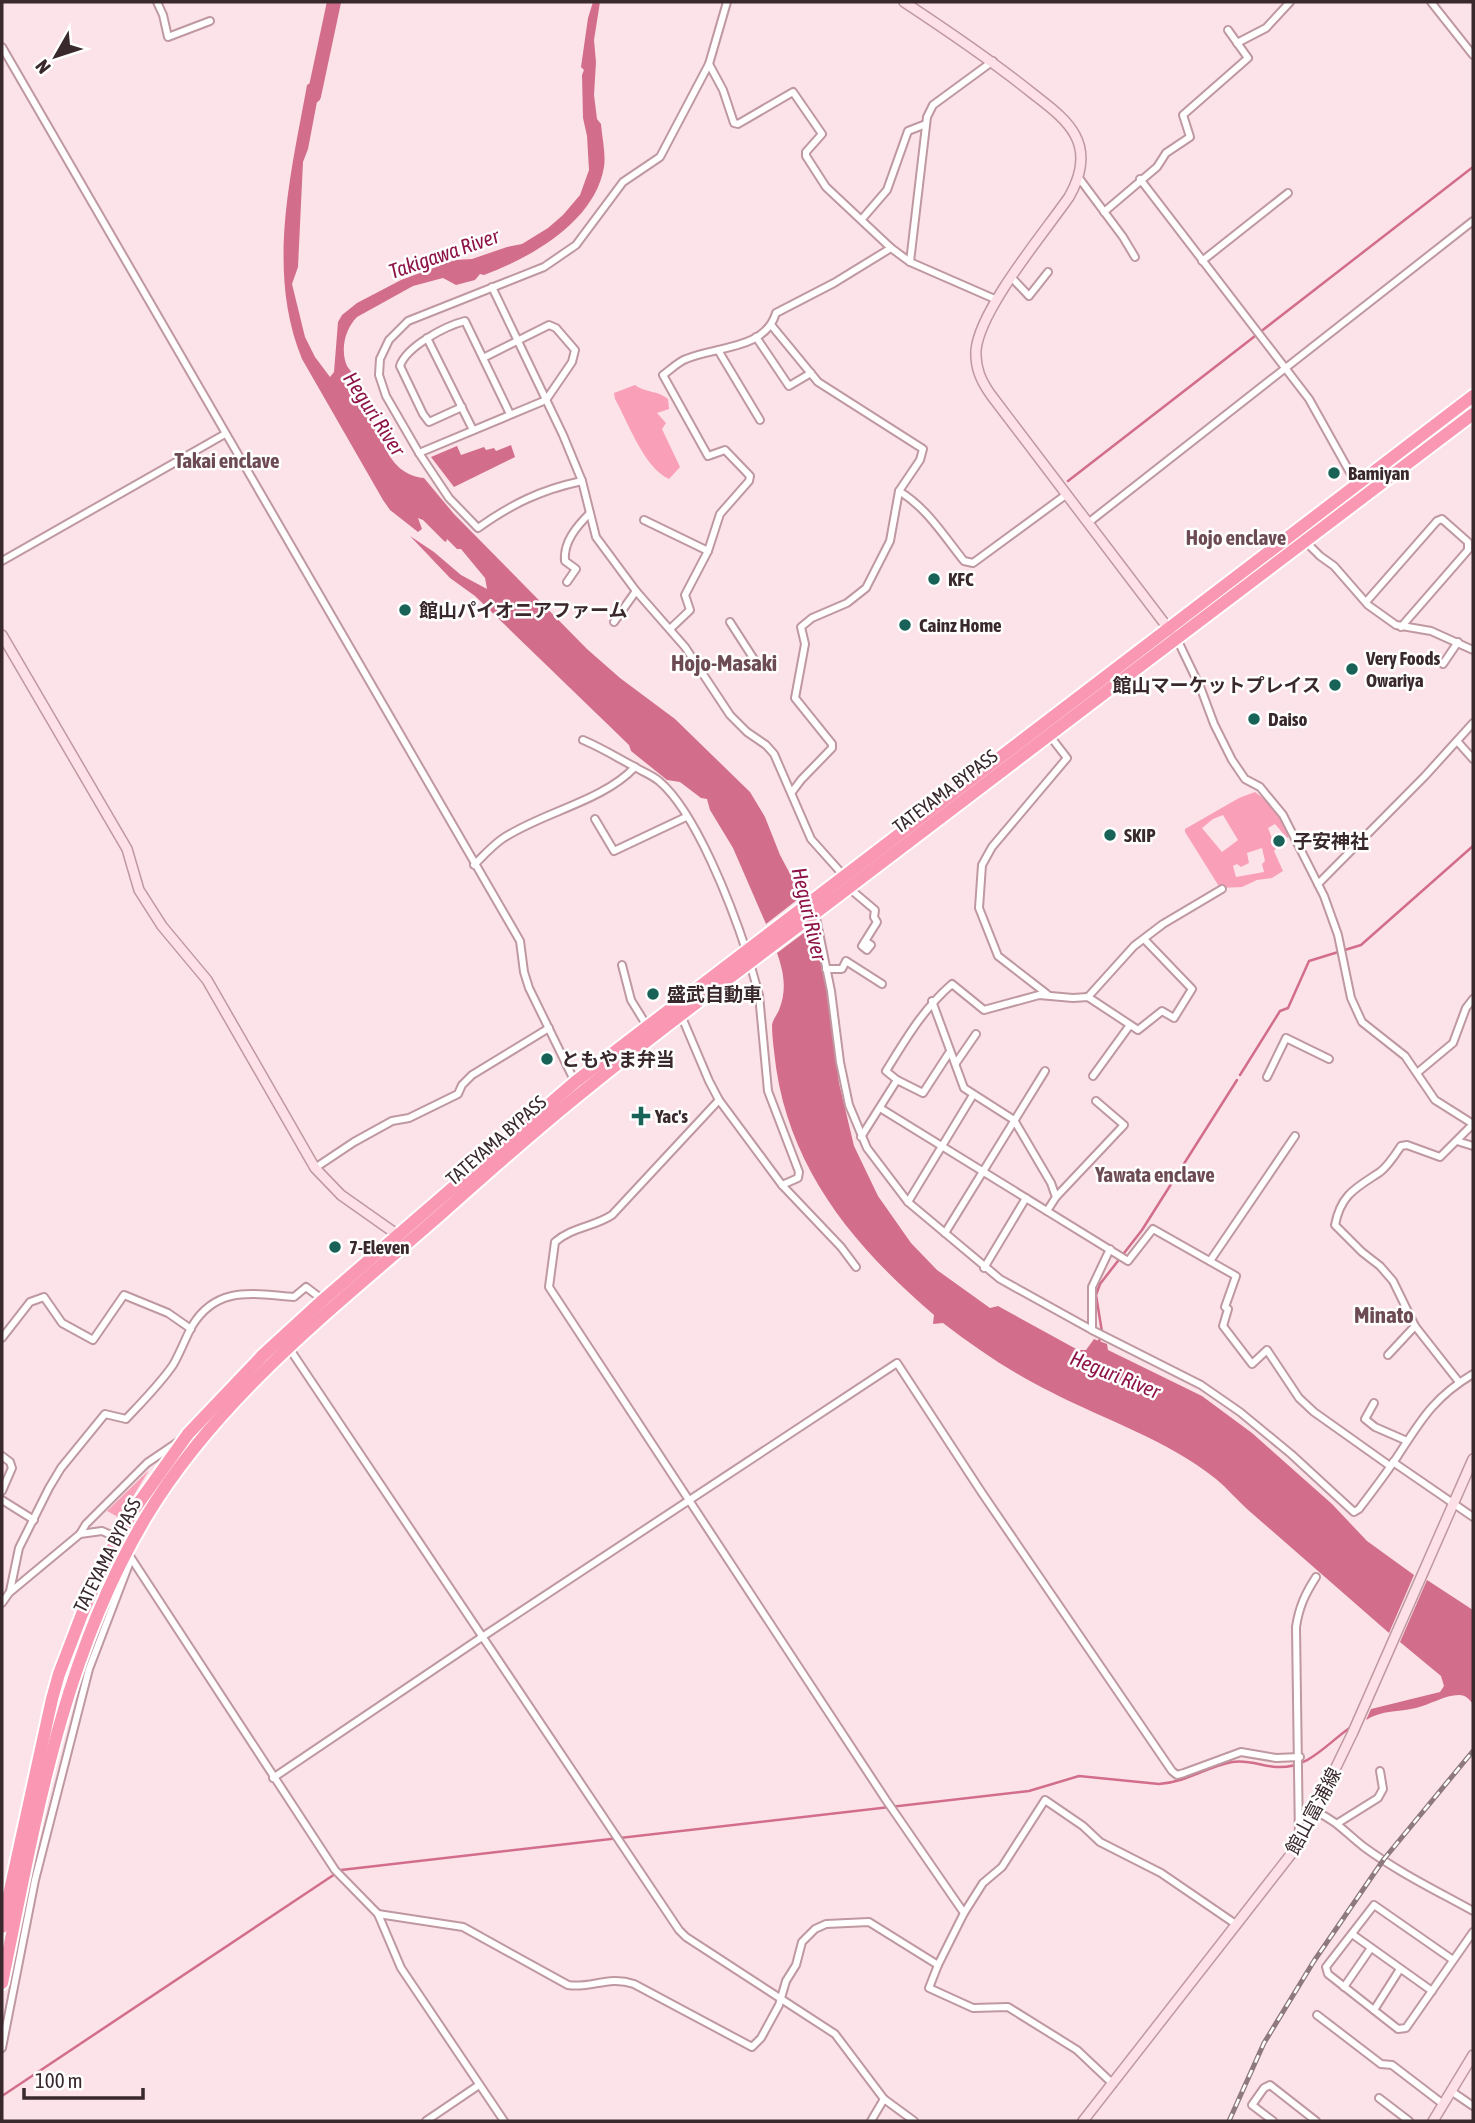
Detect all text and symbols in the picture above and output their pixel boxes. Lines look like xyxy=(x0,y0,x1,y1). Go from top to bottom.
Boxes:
north arrow xyxy=(21,21,91,91)
text: N xyxy=(31,55,55,78)
water label: Takigawa River xyxy=(385,223,503,283)
water label: Heguri River xyxy=(339,367,411,460)
district label: Takai enclave xyxy=(174,448,280,472)
place label: Bamiyan xyxy=(1348,462,1410,484)
marker: Bamiyan xyxy=(1326,465,1342,481)
district label: Hojo enclave xyxy=(1186,525,1286,549)
place label: KFC xyxy=(948,568,974,590)
marker: KFC xyxy=(926,571,942,587)
place label: 館山パイオニアファーム xyxy=(419,599,627,621)
marker: 館山パイオニアファーム xyxy=(397,602,413,618)
place label: Cainz Home xyxy=(919,614,1002,636)
marker: Cainz Home xyxy=(897,617,913,633)
place label: Very Foods Owariya xyxy=(1365,647,1441,691)
district label: Hojo-Masaki xyxy=(671,650,777,676)
marker: Very Foods Owariya xyxy=(1344,661,1360,677)
place label: 館山マーケットプレイス xyxy=(1113,674,1321,696)
marker: 館山マーケットプレイス xyxy=(1327,677,1343,693)
place label: Daiso xyxy=(1268,708,1308,730)
marker: Daiso xyxy=(1246,711,1262,727)
street label: TATEYAMA BYPASS xyxy=(888,744,1002,837)
place label: SKIP xyxy=(1124,824,1156,846)
marker: SKIP xyxy=(1102,827,1118,843)
place label: 子安神社 xyxy=(1293,830,1369,852)
marker: 子安神社 xyxy=(1271,833,1287,849)
water label: Heguri River xyxy=(788,865,833,963)
place label: 盛武自動車 xyxy=(667,983,762,1005)
marker: 盛武自動車 xyxy=(645,986,661,1002)
place label: ともやま弁当 xyxy=(561,1048,675,1070)
marker: ともやま弁当 xyxy=(539,1051,555,1067)
street label: TATEYAMA BYPASS xyxy=(441,1091,551,1189)
place label: Yac's xyxy=(654,1105,688,1127)
marker: Yac's xyxy=(633,1108,649,1124)
district label: Yawata enclave xyxy=(1094,1162,1215,1186)
place label: 7-Eleven xyxy=(349,1236,410,1258)
marker: 7-Eleven xyxy=(327,1239,343,1255)
district label: Minato xyxy=(1354,1302,1414,1328)
water label: Heguri River xyxy=(1067,1345,1165,1403)
street label: TATEYAMA BYPASS xyxy=(69,1494,145,1616)
street label: 館山富浦線 xyxy=(1281,1764,1345,1858)
scale bar xyxy=(24,2056,144,2100)
text: 100 m xyxy=(35,2068,83,2092)

